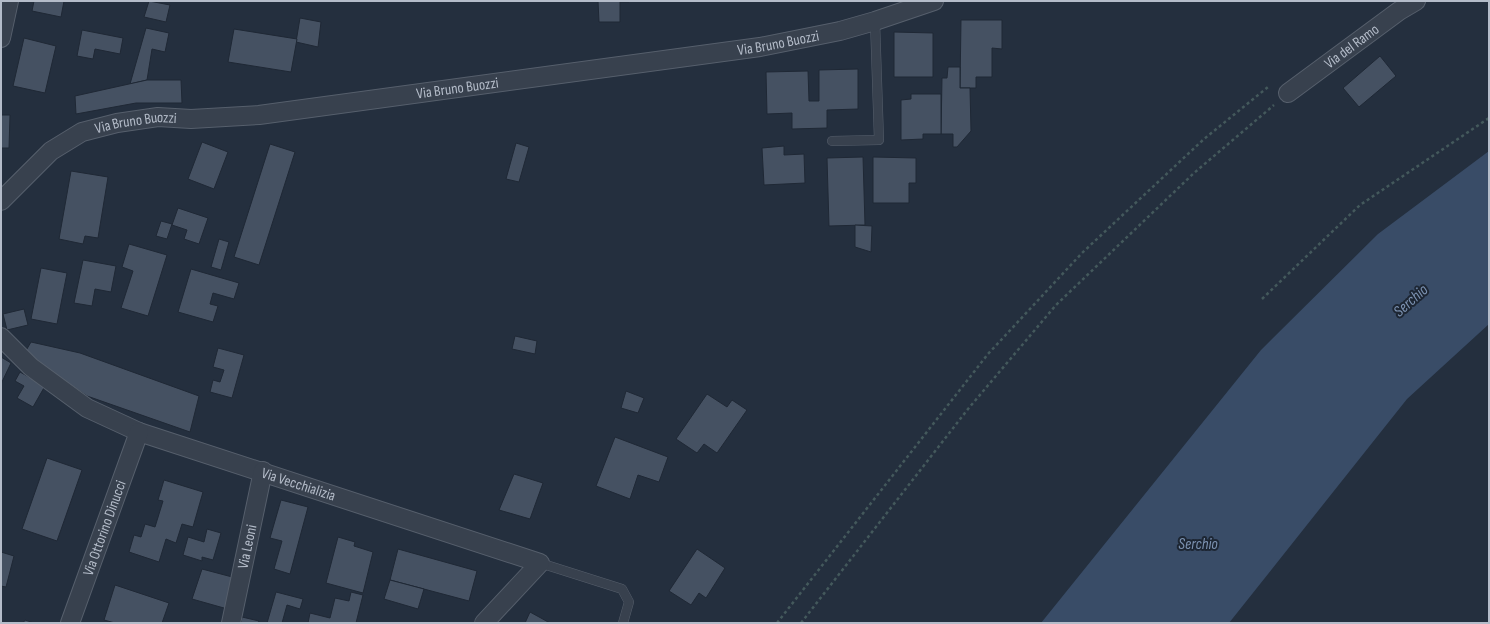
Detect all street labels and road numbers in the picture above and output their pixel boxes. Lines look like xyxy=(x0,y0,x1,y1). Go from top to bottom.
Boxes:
street label: Via del Ramo xyxy=(1320,20,1383,73)
street label: Via Bruno Buozzi xyxy=(736,26,821,59)
street label: Via Bruno Buozzi xyxy=(415,73,500,103)
street label: Via Bruno Buozzi xyxy=(93,107,177,138)
street label: Via Vecchializia xyxy=(259,463,338,505)
street label: Via Ottorino Dinucci xyxy=(78,477,130,578)
street label: Via Leoni xyxy=(233,523,261,570)

